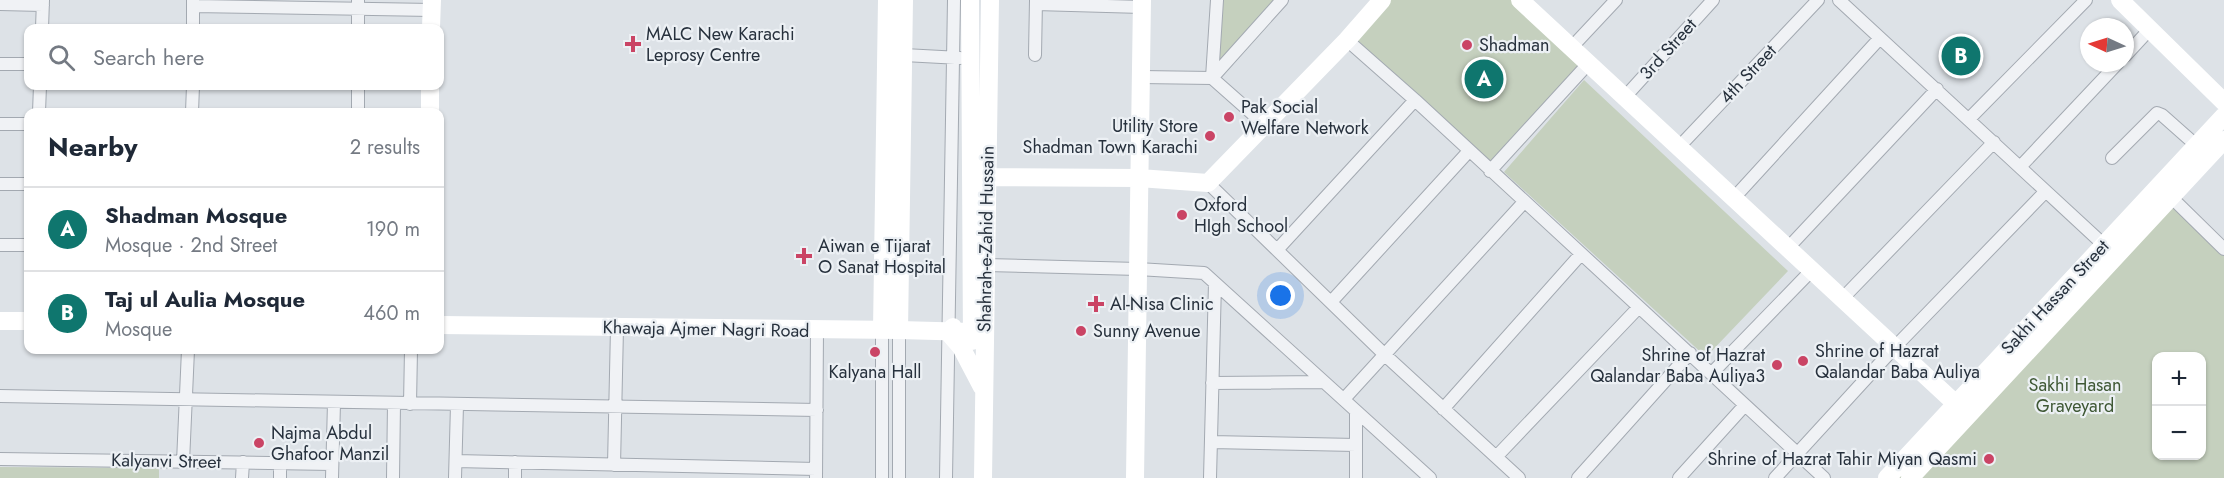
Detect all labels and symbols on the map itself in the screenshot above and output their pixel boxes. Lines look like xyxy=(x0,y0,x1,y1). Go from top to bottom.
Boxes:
street label: 3rd Street xyxy=(1633,12,1703,85)
north arrow xyxy=(2080,18,2134,72)
place label: MALC New Karachi Leprosy Centre xyxy=(646,21,795,68)
place label: Shadman xyxy=(1479,32,1549,58)
pin: B xyxy=(1942,34,1980,78)
marker: MALC New Karachi Leprosy Centre xyxy=(624,35,642,53)
marker: Shadman xyxy=(1460,38,1474,52)
street label: 4th Street xyxy=(1714,38,1783,109)
pin: A xyxy=(1464,56,1504,101)
place label: Pak Social Welfare Network xyxy=(1241,94,1369,141)
marker: Pak Social Welfare Network xyxy=(1222,110,1236,124)
place label: Utility Store Shadman Town Karachi xyxy=(1023,113,1198,160)
marker: Utility Store Shadman Town Karachi xyxy=(1203,129,1217,143)
street label: Shahrah-e-Zahid Hussain xyxy=(971,146,1001,332)
place label: Oxford HIgh School xyxy=(1194,192,1288,239)
marker: Oxford HIgh School xyxy=(1175,208,1189,222)
place label: Aiwan e Tijarat O Sanat Hospital xyxy=(818,233,946,280)
street label: Sakhi Hassan Street xyxy=(1995,233,2116,360)
marker: Aiwan e Tijarat O Sanat Hospital xyxy=(795,247,813,265)
your location xyxy=(1266,281,1295,310)
place label: Al-Nisa Clinic xyxy=(1110,291,1214,317)
marker: Al-Nisa Clinic xyxy=(1087,295,1105,313)
street label: Khawaja Ajmer Nagri Road xyxy=(602,314,810,344)
place label: Sunny Avenue xyxy=(1093,318,1201,344)
marker: Sunny Avenue xyxy=(1074,324,1088,338)
place label: Shrine of Hazrat Qalandar Baba Auliya xyxy=(1815,338,1980,385)
place label: Shrine of Hazrat Qalandar Baba Auliya3 xyxy=(1590,342,1766,389)
marker: Kalyana Hall xyxy=(868,345,882,359)
marker: Shrine of Hazrat Qalandar Baba Auliya xyxy=(1796,354,1810,368)
marker: Shrine of Hazrat Qalandar Baba Auliya3 xyxy=(1770,358,1784,372)
place label: Kalyana Hall xyxy=(829,359,921,385)
park label: Sakhi Hasan Graveyard xyxy=(2029,372,2121,419)
place label: Najma Abdul Ghafoor Manzil xyxy=(271,420,389,467)
marker: Najma Abdul Ghafoor Manzil xyxy=(252,436,266,450)
place label: Shrine of Hazrat Tahir Miyan Qasmi xyxy=(1708,446,1977,472)
street label: Kalyanvi Street xyxy=(111,447,222,475)
marker: Shrine of Hazrat Tahir Miyan Qasmi xyxy=(1982,452,1996,466)

